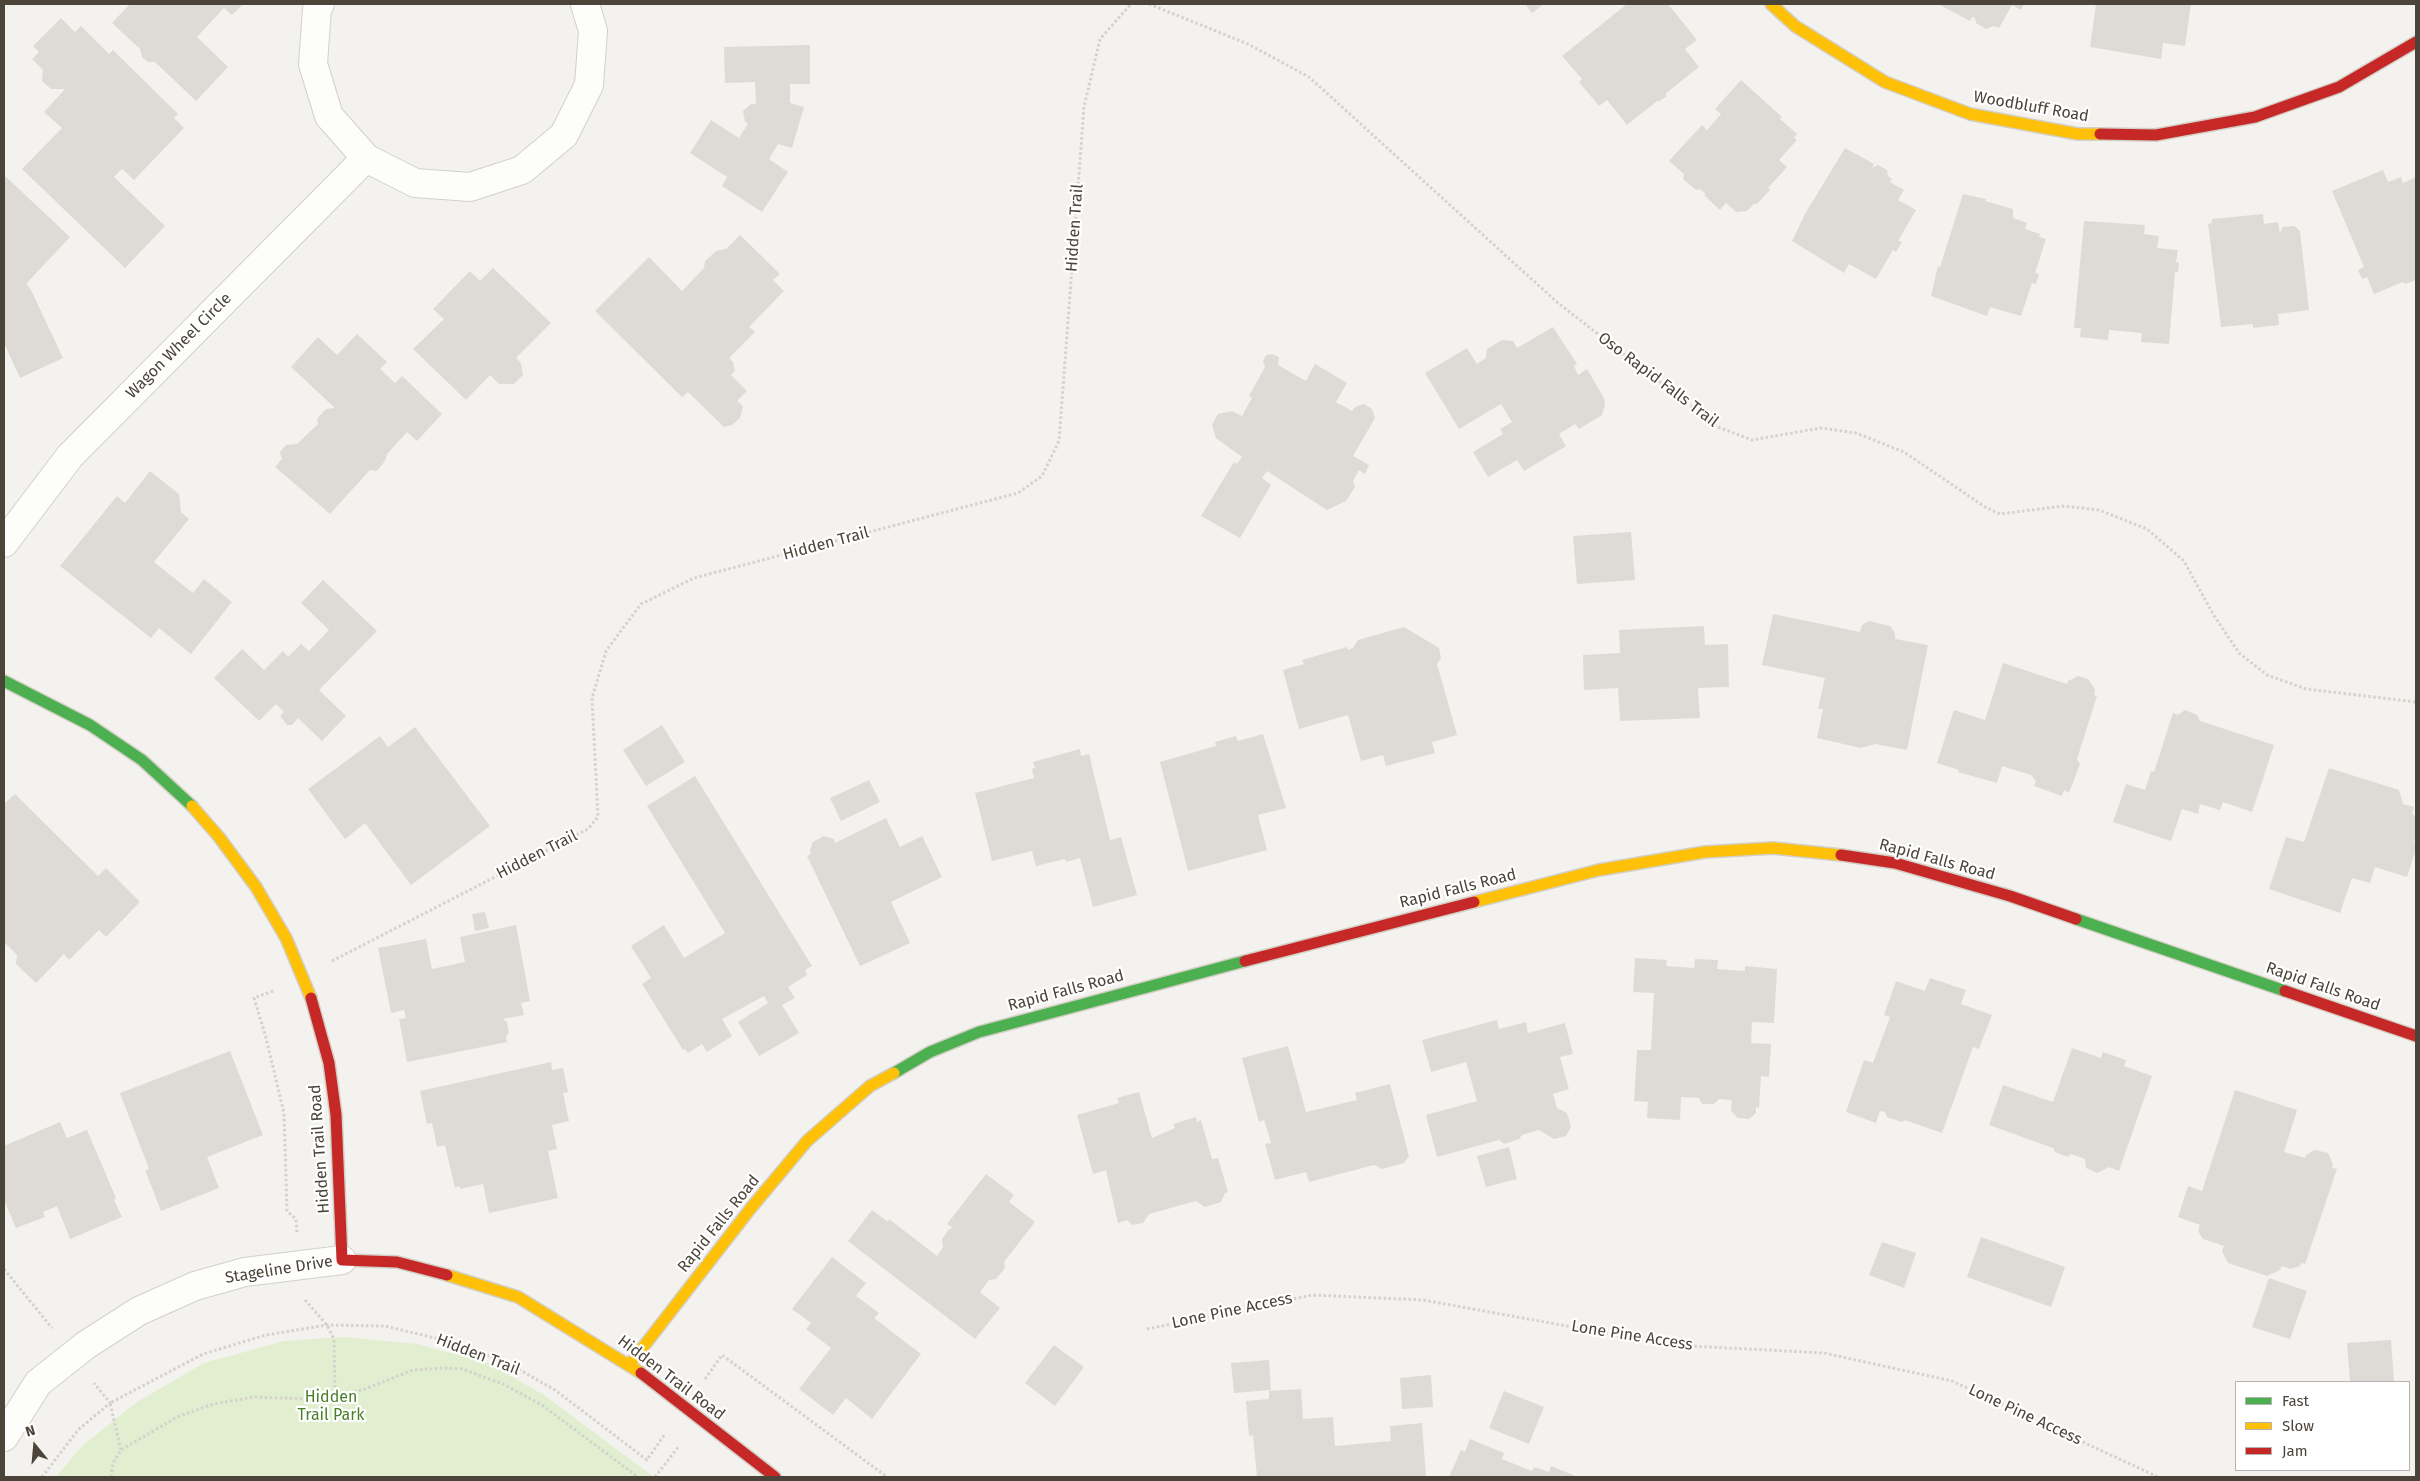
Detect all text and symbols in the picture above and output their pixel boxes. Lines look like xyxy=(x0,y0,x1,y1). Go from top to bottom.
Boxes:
street label: Woodbluff Road xyxy=(1972,87,2090,127)
street label: Hidden Trail xyxy=(1062,183,1088,273)
street label: Wagon Wheel Circle xyxy=(122,289,236,403)
street label: Oso Rapid Falls Trail xyxy=(1594,328,1722,432)
street label: Hidden Trail xyxy=(781,523,871,565)
street label: Hidden Trail xyxy=(493,826,581,884)
street label: Rapid Falls Road xyxy=(1877,835,1997,885)
street label: Rapid Falls Road xyxy=(1398,865,1518,913)
street label: Rapid Falls Road xyxy=(2263,958,2383,1016)
street label: Rapid Falls Road xyxy=(1006,966,1126,1016)
street label: Hidden Trail Road xyxy=(306,1084,334,1214)
street label: Rapid Falls Road xyxy=(674,1172,764,1276)
street label: Stageline Drive xyxy=(224,1252,334,1288)
street label: Lone Pine Access xyxy=(1170,1289,1294,1333)
street label: Lone Pine Access xyxy=(1570,1317,1694,1355)
street label: Hidden Trail xyxy=(433,1330,523,1380)
street label: Hidden Trail Road xyxy=(614,1331,728,1425)
street label: Lone Pine Access xyxy=(1965,1380,2085,1450)
legend xyxy=(2235,1381,2410,1471)
park label: Hidden Trail Park xyxy=(297,1388,365,1426)
text: Fast xyxy=(2282,1392,2309,1410)
text: Slow xyxy=(2282,1417,2314,1435)
north arrow xyxy=(10,1421,60,1471)
text: N xyxy=(24,1422,37,1441)
text: Jam xyxy=(2282,1442,2308,1460)

